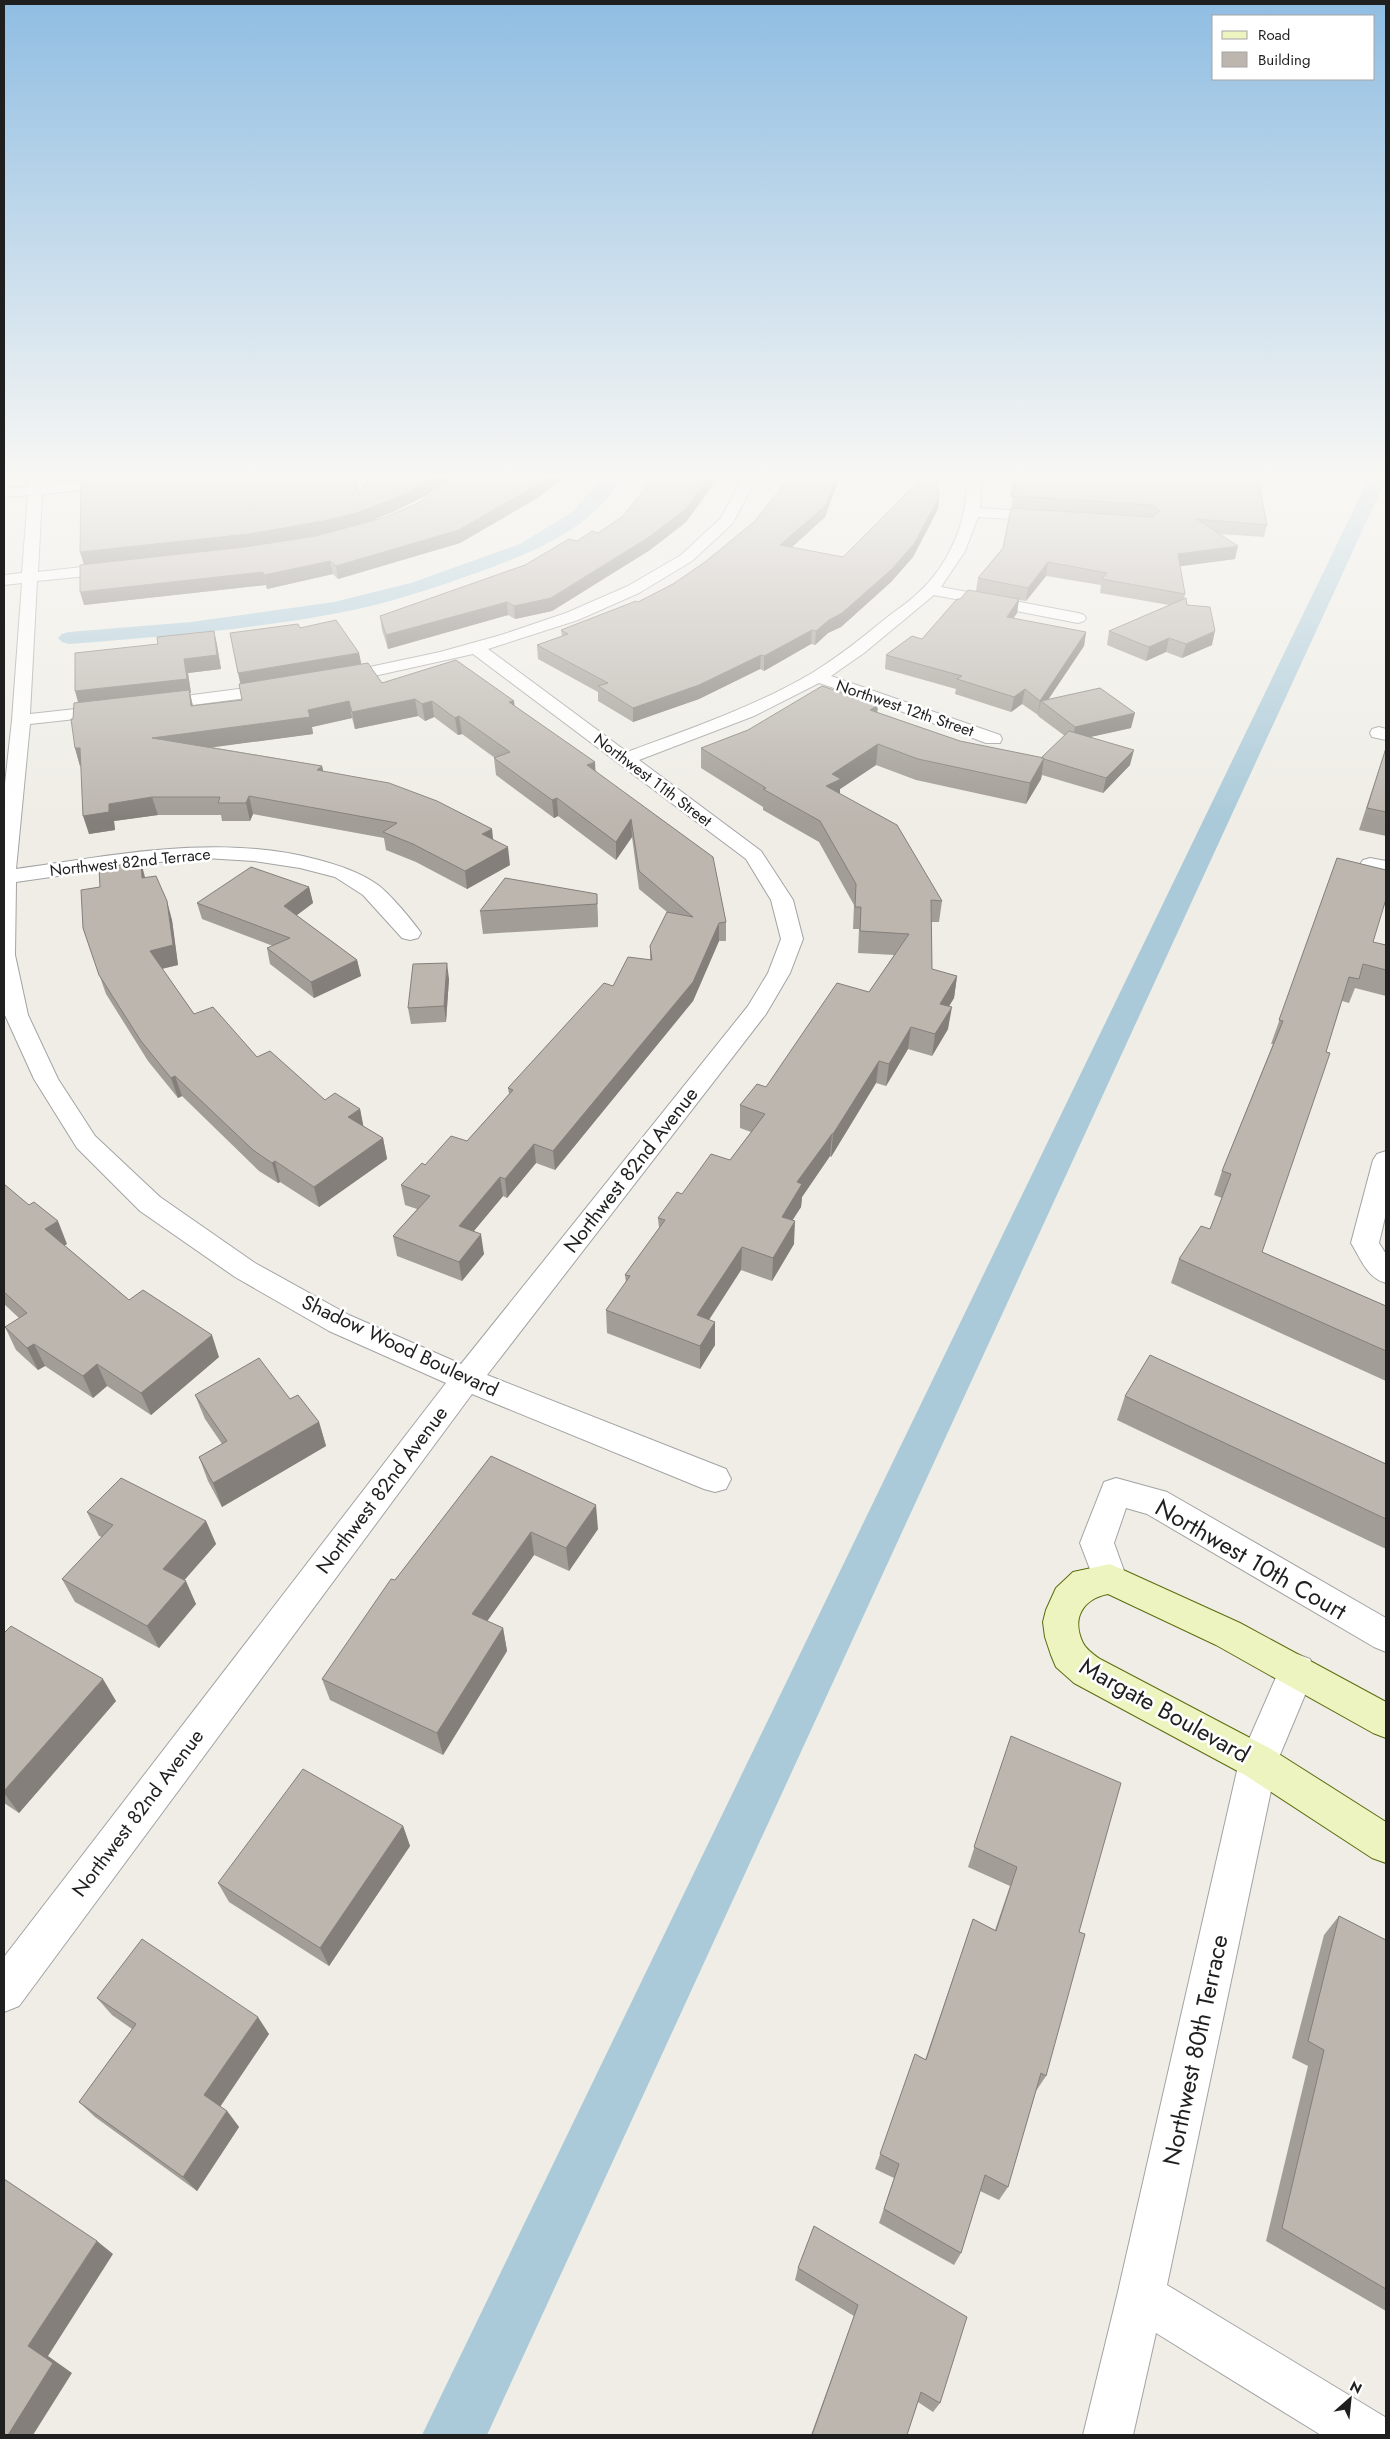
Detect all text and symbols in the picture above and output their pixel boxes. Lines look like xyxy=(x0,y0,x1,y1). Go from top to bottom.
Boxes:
legend xyxy=(1212,15,1375,80)
text: Road xyxy=(1258,24,1290,46)
text: Building xyxy=(1258,49,1310,71)
street label: Northwest 12th Street xyxy=(833,674,977,742)
street label: Northwest 11th Street xyxy=(589,728,717,832)
street label: Northwest 82nd Terrace xyxy=(48,842,212,882)
street label: Northwest 82nd Avenue xyxy=(557,1081,705,1259)
street label: Shadow Wood Boulevard xyxy=(297,1288,503,1404)
street label: Northwest 82nd Avenue xyxy=(309,1400,455,1580)
street label: Northwest 10th Court xyxy=(1149,1490,1353,1628)
street label: Margate Boulevard xyxy=(1073,1649,1257,1771)
street label: Northwest 82nd Avenue xyxy=(65,1723,211,1903)
street label: Northwest 80th Terrace xyxy=(1153,1931,1237,2169)
north arrow xyxy=(1325,2374,1375,2424)
text: N xyxy=(1346,2376,1365,2399)

